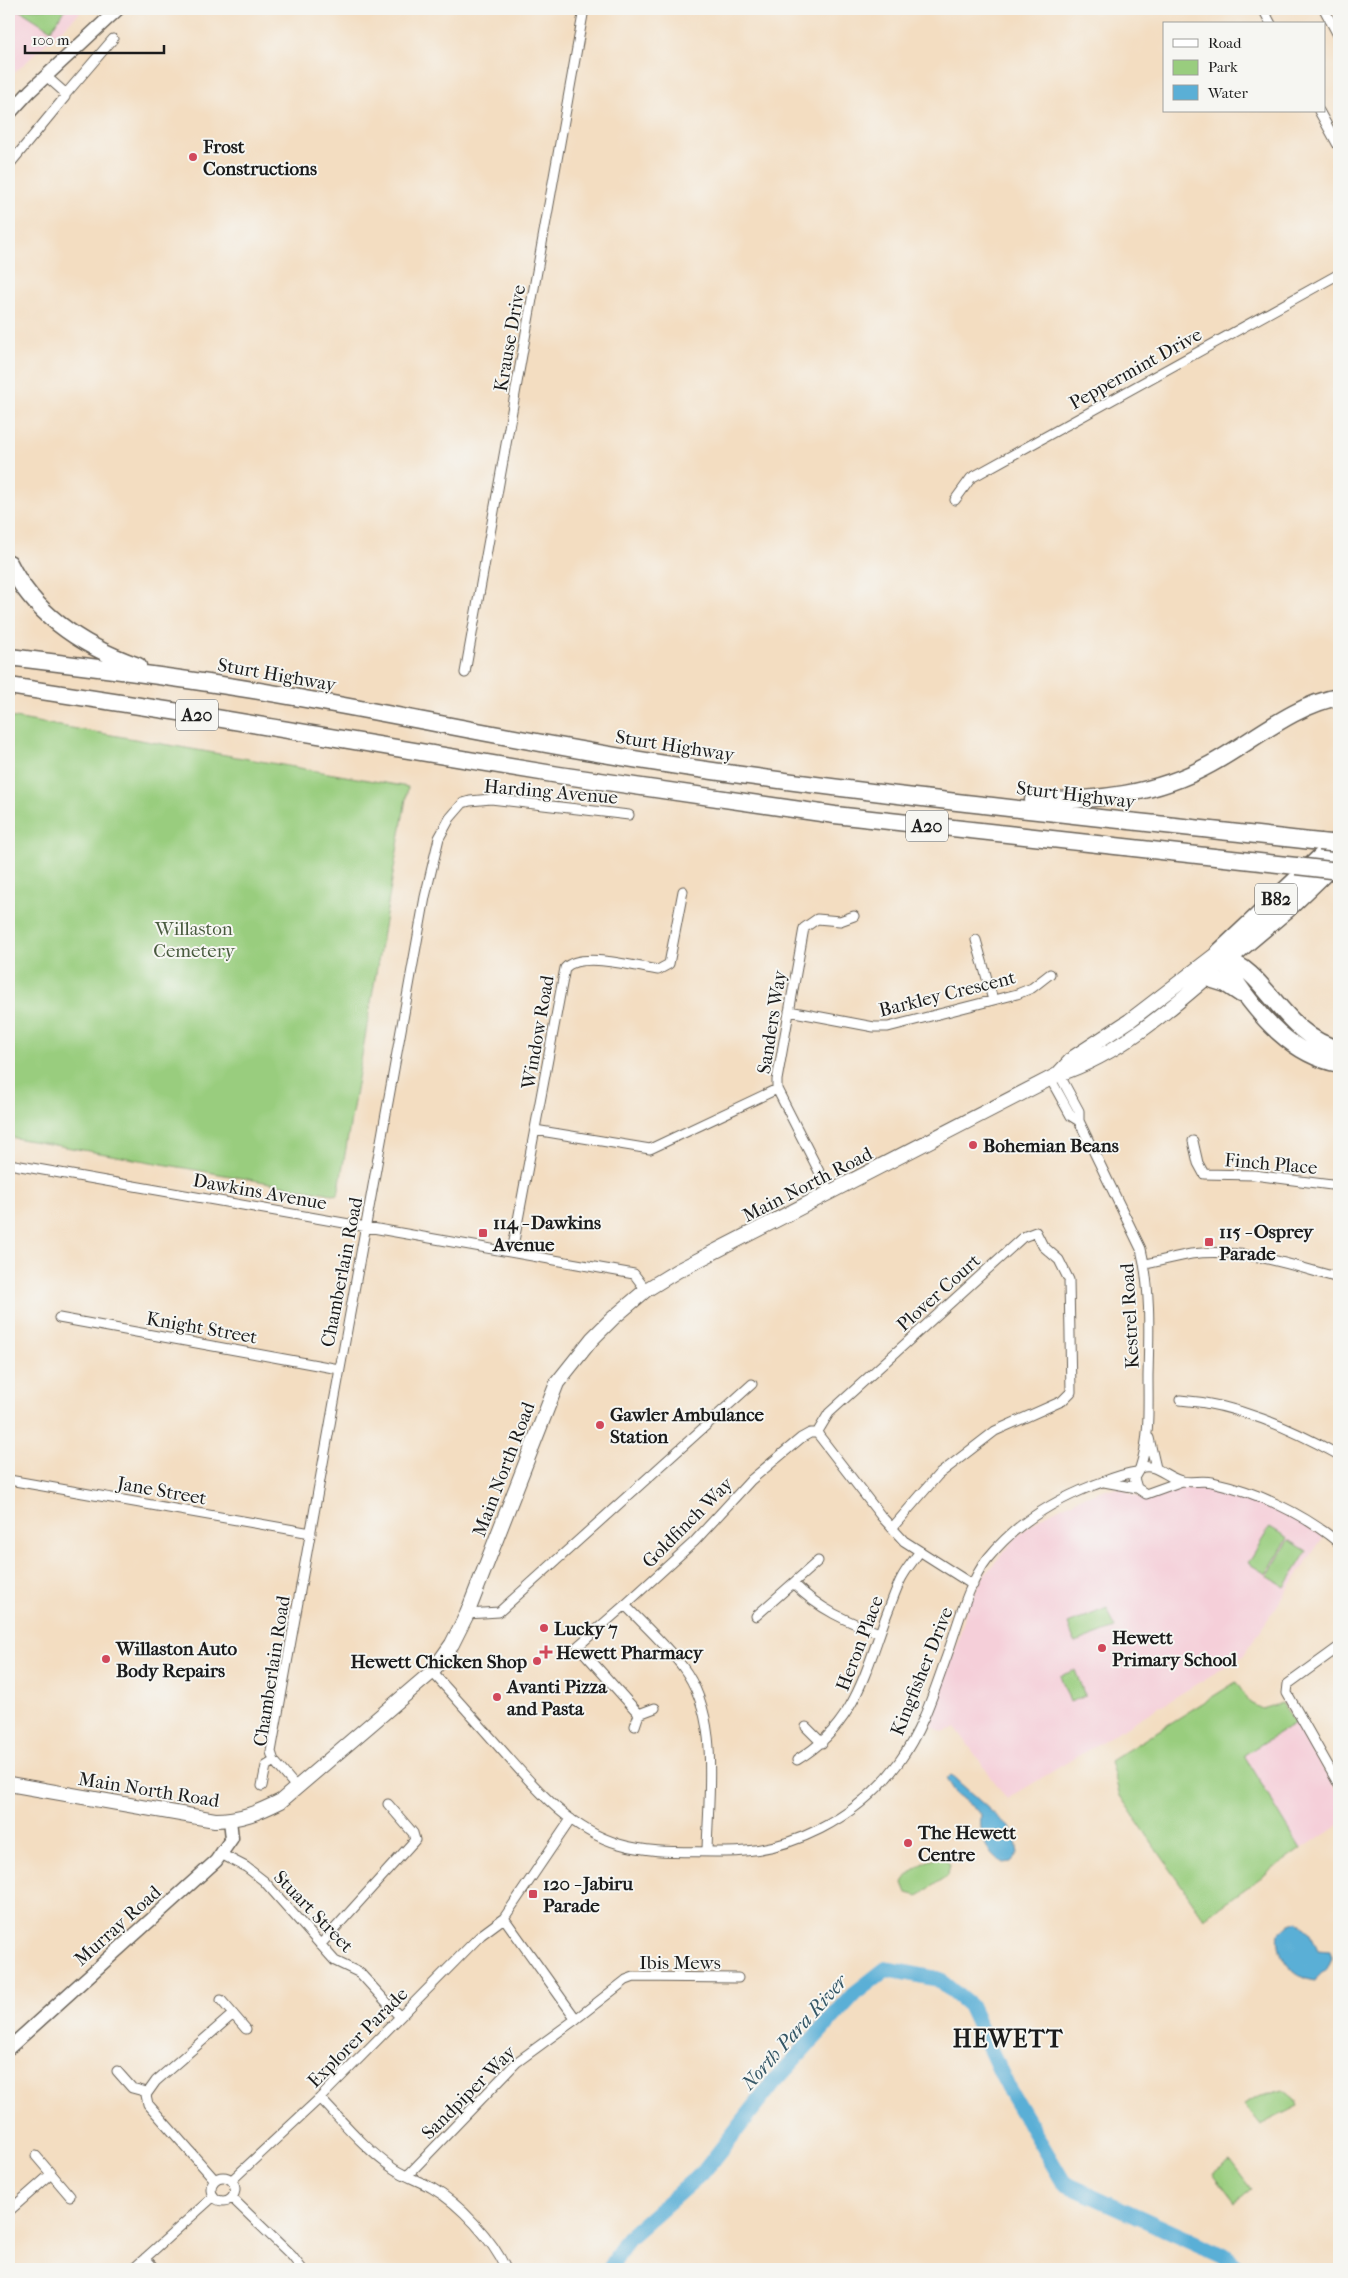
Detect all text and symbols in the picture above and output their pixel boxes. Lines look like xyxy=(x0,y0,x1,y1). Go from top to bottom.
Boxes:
scale bar xyxy=(25,22,164,54)
legend xyxy=(1163,22,1326,112)
text: 100 m xyxy=(32,31,70,49)
text: Road xyxy=(1208,34,1242,52)
text: Park xyxy=(1208,58,1238,76)
text: Water xyxy=(1207,84,1248,102)
place label: Frost Constructions xyxy=(202,136,317,180)
marker: Frost Constructions xyxy=(187,151,199,163)
street label: Krause Drive xyxy=(490,283,530,393)
street label: Peppermint Drive xyxy=(1065,323,1206,414)
street label: Sturt Highway xyxy=(216,654,339,696)
road number: A20 xyxy=(176,700,218,730)
street label: Sturt Highway xyxy=(614,726,737,766)
street label: Harding Avenue xyxy=(483,775,619,809)
street label: Sturt Highway xyxy=(1015,777,1138,813)
road number: A20 xyxy=(906,810,948,841)
road number: B82 xyxy=(1255,884,1297,914)
park label: Willaston Cemetery xyxy=(153,918,236,962)
street label: Barkley Crescent xyxy=(877,966,1018,1022)
street label: Sanders Way xyxy=(753,968,791,1075)
street label: Window Road xyxy=(517,973,559,1092)
place label: Bohemian Beans xyxy=(983,1135,1119,1157)
marker: Bohemian Beans xyxy=(967,1139,979,1151)
street label: Main North Road xyxy=(739,1142,876,1227)
street label: Finch Place xyxy=(1224,1149,1318,1179)
street label: Dawkins Avenue xyxy=(191,1169,329,1215)
street label: Chamberlain Road xyxy=(317,1195,367,1349)
place label: 114 - Dawkins Avenue xyxy=(492,1212,601,1256)
place label: 115 - Osprey Parade xyxy=(1219,1221,1314,1265)
marker: 114 - Dawkins Avenue xyxy=(477,1227,489,1239)
marker: 115 - Osprey Parade xyxy=(1203,1236,1215,1248)
street label: Plover Court xyxy=(892,1249,985,1336)
street label: Kestrel Road xyxy=(1116,1262,1144,1369)
street label: Knight Street xyxy=(145,1307,259,1349)
street label: Main North Road xyxy=(468,1398,540,1540)
place label: Gawler Ambulance Station xyxy=(610,1404,765,1448)
marker: Gawler Ambulance Station xyxy=(594,1419,606,1431)
street label: Jane Street xyxy=(114,1472,208,1510)
street label: Goldfinch Way xyxy=(638,1472,738,1573)
street label: Heron Place xyxy=(832,1593,888,1694)
street label: Chamberlain Road xyxy=(249,1594,295,1748)
street label: Kingfisher Drive xyxy=(886,1604,958,1739)
place label: Lucky 7 xyxy=(554,1618,618,1640)
marker: Lucky 7 xyxy=(538,1622,550,1634)
place label: Hewett Primary School xyxy=(1112,1627,1238,1671)
place label: Willaston Auto Body Repairs xyxy=(115,1638,237,1682)
place label: Hewett Pharmacy xyxy=(556,1642,704,1664)
marker: Hewett Primary School xyxy=(1096,1642,1108,1654)
marker: Hewett Pharmacy xyxy=(540,1646,552,1658)
place label: Hewett Chicken Shop xyxy=(351,1651,527,1673)
marker: Willaston Auto Body Repairs xyxy=(100,1653,112,1665)
marker: Hewett Chicken Shop xyxy=(531,1655,543,1667)
place label: Avanti Pizza and Pasta xyxy=(506,1676,608,1720)
marker: Avanti Pizza and Pasta xyxy=(491,1691,503,1703)
street label: Main North Road xyxy=(77,1768,222,1812)
place label: The Hewett Centre xyxy=(917,1822,1016,1866)
marker: The Hewett Centre xyxy=(902,1837,914,1849)
street label: Stuart Street xyxy=(269,1866,358,1957)
place label: 120 - Jabiru Parade xyxy=(543,1873,633,1917)
street label: Murray Road xyxy=(70,1881,166,1970)
marker: 120 - Jabiru Parade xyxy=(527,1888,539,1900)
street label: Ibis Mews xyxy=(639,1952,721,1974)
water label: North Para River xyxy=(736,1969,853,2095)
street label: Explorer Parade xyxy=(303,1983,412,2092)
district label: HEWETT xyxy=(953,2025,1063,2053)
street label: Sandpiper Way xyxy=(417,2041,521,2144)

